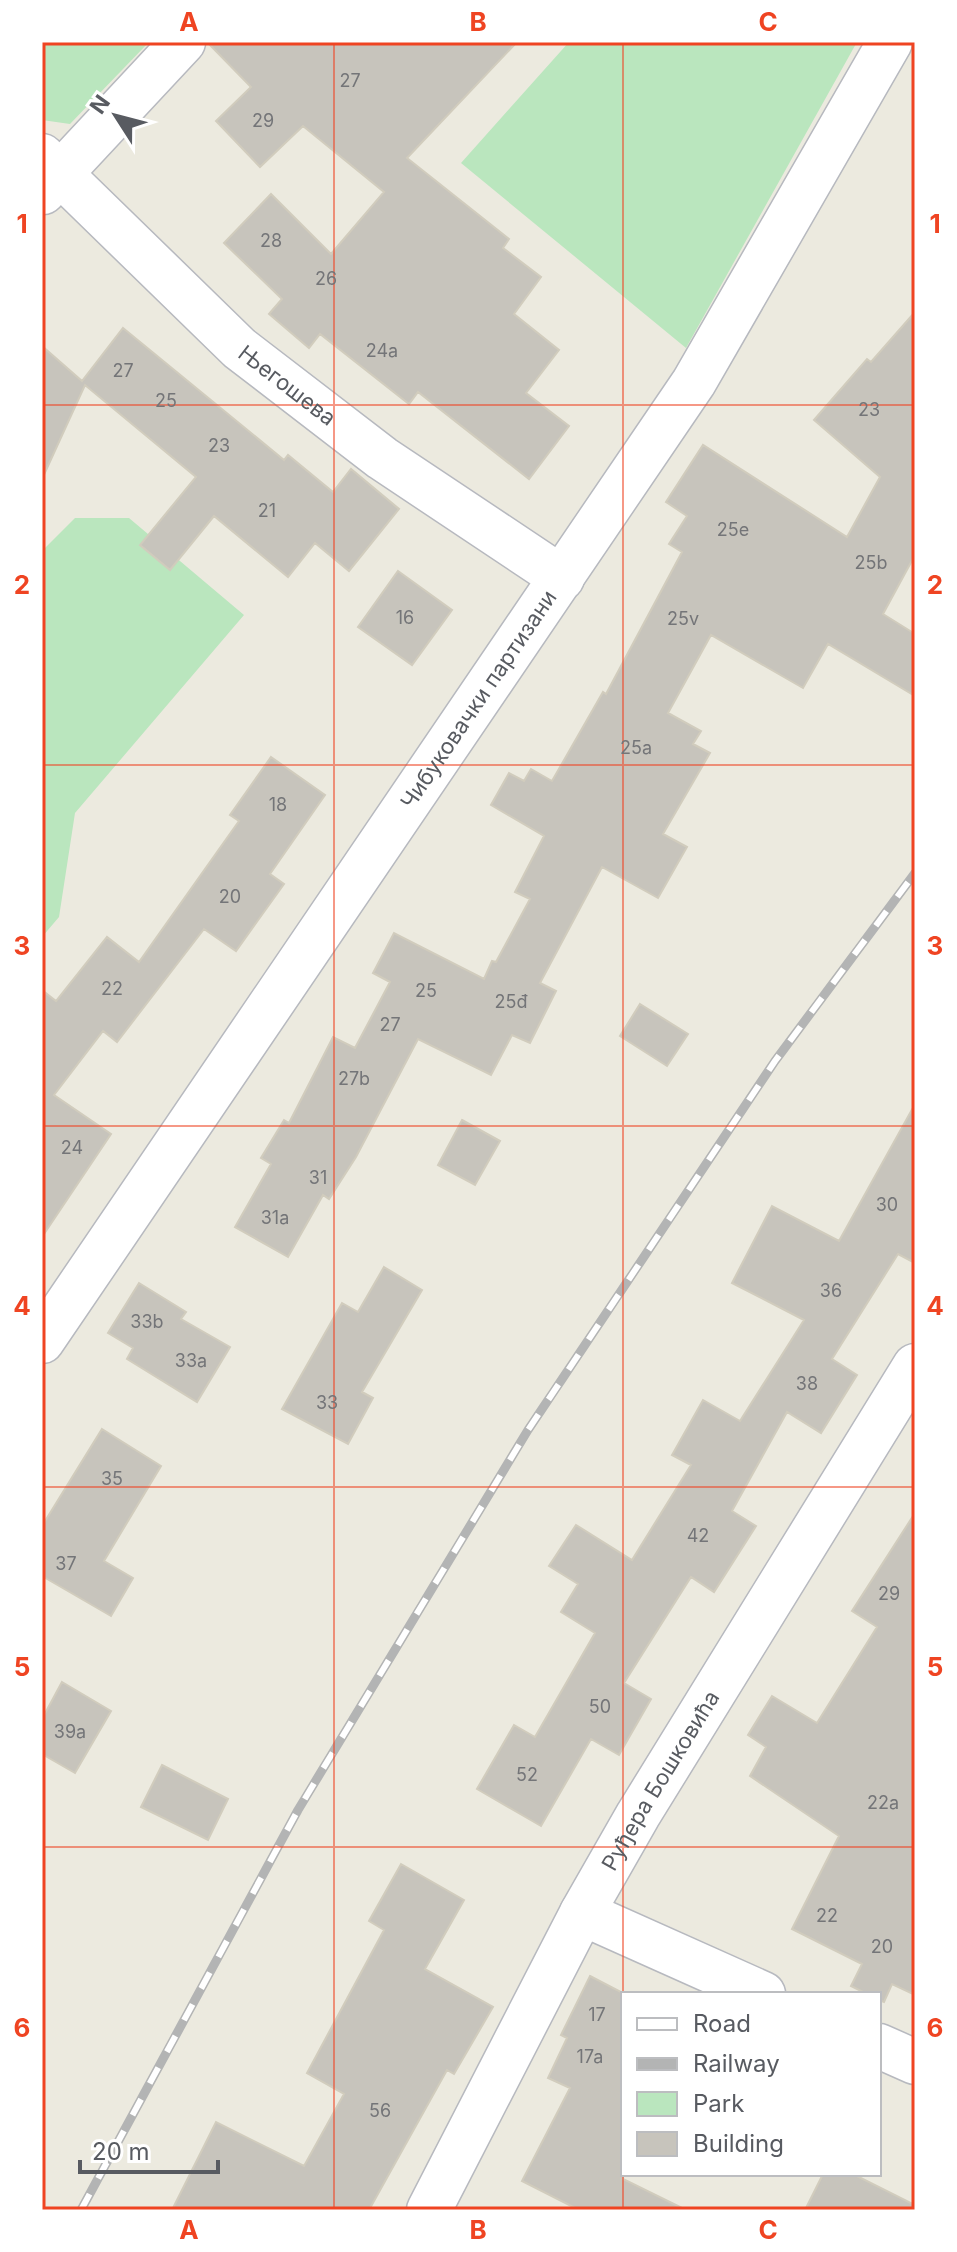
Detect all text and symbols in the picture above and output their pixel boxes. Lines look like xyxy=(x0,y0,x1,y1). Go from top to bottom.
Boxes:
text: A xyxy=(179,6,199,37)
text: B xyxy=(469,6,487,37)
text: C xyxy=(758,6,778,37)
house number: 27 xyxy=(339,70,361,91)
north arrow xyxy=(76,76,156,156)
text: N xyxy=(84,90,115,119)
house number: 29 xyxy=(252,110,274,131)
text: 1 xyxy=(16,208,28,239)
text: 1 xyxy=(929,208,941,239)
house number: 28 xyxy=(260,230,282,251)
house number: 26 xyxy=(315,268,337,289)
street label: Његошева xyxy=(233,340,341,431)
house number: 24a xyxy=(366,340,398,361)
house number: 27 xyxy=(112,360,134,381)
house number: 25 xyxy=(155,390,177,411)
house number: 23 xyxy=(858,399,880,420)
house number: 23 xyxy=(208,435,230,456)
house number: 21 xyxy=(258,500,276,521)
house number: 25e xyxy=(717,519,749,540)
house number: 25b xyxy=(855,552,887,573)
text: 2 xyxy=(14,569,30,600)
text: 2 xyxy=(927,569,943,600)
street label: Чибуковачки партизани xyxy=(395,585,562,814)
house number: 16 xyxy=(396,607,414,628)
house number: 25v xyxy=(667,608,699,629)
house number: 25a xyxy=(620,737,652,758)
house number: 18 xyxy=(269,794,287,815)
house number: 20 xyxy=(219,886,241,907)
text: 3 xyxy=(14,930,30,961)
text: 3 xyxy=(927,930,943,961)
house number: 22 xyxy=(101,978,123,999)
house number: 25 xyxy=(415,980,437,1001)
house number: 25đ xyxy=(495,991,527,1012)
house number: 27 xyxy=(379,1014,401,1035)
house number: 27b xyxy=(338,1068,370,1089)
house number: 24 xyxy=(61,1137,83,1158)
house number: 31 xyxy=(309,1167,327,1188)
house number: 30 xyxy=(876,1194,898,1215)
house number: 31a xyxy=(261,1207,289,1228)
house number: 36 xyxy=(820,1280,842,1301)
text: 4 xyxy=(13,1290,31,1321)
text: 4 xyxy=(926,1290,944,1321)
house number: 33b xyxy=(130,1311,164,1332)
house number: 33a xyxy=(175,1350,207,1371)
house number: 38 xyxy=(796,1373,818,1394)
house number: 33 xyxy=(316,1392,338,1413)
house number: 35 xyxy=(101,1468,123,1489)
house number: 42 xyxy=(687,1525,709,1546)
house number: 37 xyxy=(55,1553,77,1574)
house number: 29 xyxy=(878,1583,900,1604)
text: 5 xyxy=(14,1651,30,1682)
text: 5 xyxy=(927,1651,943,1682)
street label: Руђера Бошковића xyxy=(596,1686,725,1875)
house number: 50 xyxy=(589,1696,611,1717)
house number: 39a xyxy=(54,1721,86,1742)
house number: 52 xyxy=(516,1764,538,1785)
house number: 22a xyxy=(867,1792,899,1813)
house number: 22 xyxy=(816,1905,838,1926)
house number: 20 xyxy=(871,1936,893,1957)
legend xyxy=(621,1992,881,2176)
house number: 17 xyxy=(588,2004,606,2025)
text: Road xyxy=(693,2009,751,2038)
text: 6 xyxy=(14,2012,30,2043)
text: 6 xyxy=(927,2012,943,2043)
house number: 17a xyxy=(577,2046,603,2067)
text: Railway xyxy=(693,2049,780,2078)
text: Park xyxy=(693,2089,744,2118)
house number: 56 xyxy=(369,2100,391,2121)
scale bar xyxy=(80,2124,218,2174)
text: Building xyxy=(693,2129,784,2158)
text: 20 m xyxy=(92,2137,150,2166)
text: A xyxy=(179,2214,199,2245)
text: B xyxy=(469,2214,487,2245)
text: C xyxy=(758,2214,778,2245)

